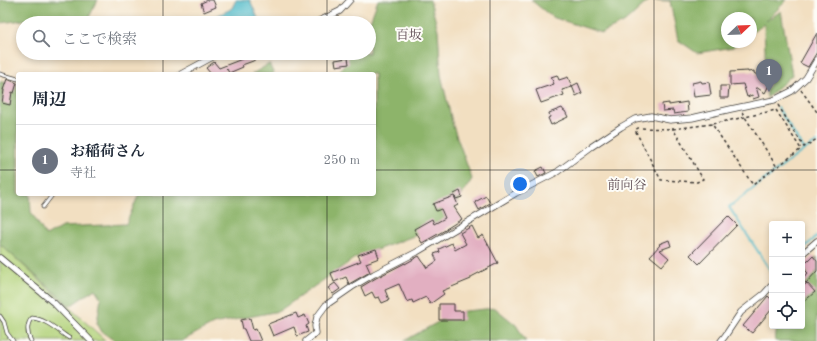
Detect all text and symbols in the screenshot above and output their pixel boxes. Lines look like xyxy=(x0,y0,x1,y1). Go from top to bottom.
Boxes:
north arrow xyxy=(721,12,757,48)
search box xyxy=(16,16,376,60)
icon: search xyxy=(30,27,52,49)
district label: 百坂 xyxy=(396,28,422,42)
text: ここで検索 xyxy=(62,33,137,48)
pin: 1 xyxy=(756,59,782,92)
text: 周辺 xyxy=(32,92,66,109)
text: お稲荷さん xyxy=(70,145,145,160)
text: 1 xyxy=(41,154,49,167)
text: 250 m xyxy=(323,154,360,167)
text: 寺社 xyxy=(70,167,96,180)
your location xyxy=(510,174,530,194)
district label: 前向谷 xyxy=(607,178,647,192)
map controls xyxy=(769,221,805,329)
button: + xyxy=(769,221,805,257)
button: − xyxy=(769,257,805,293)
button: locate xyxy=(769,293,805,329)

